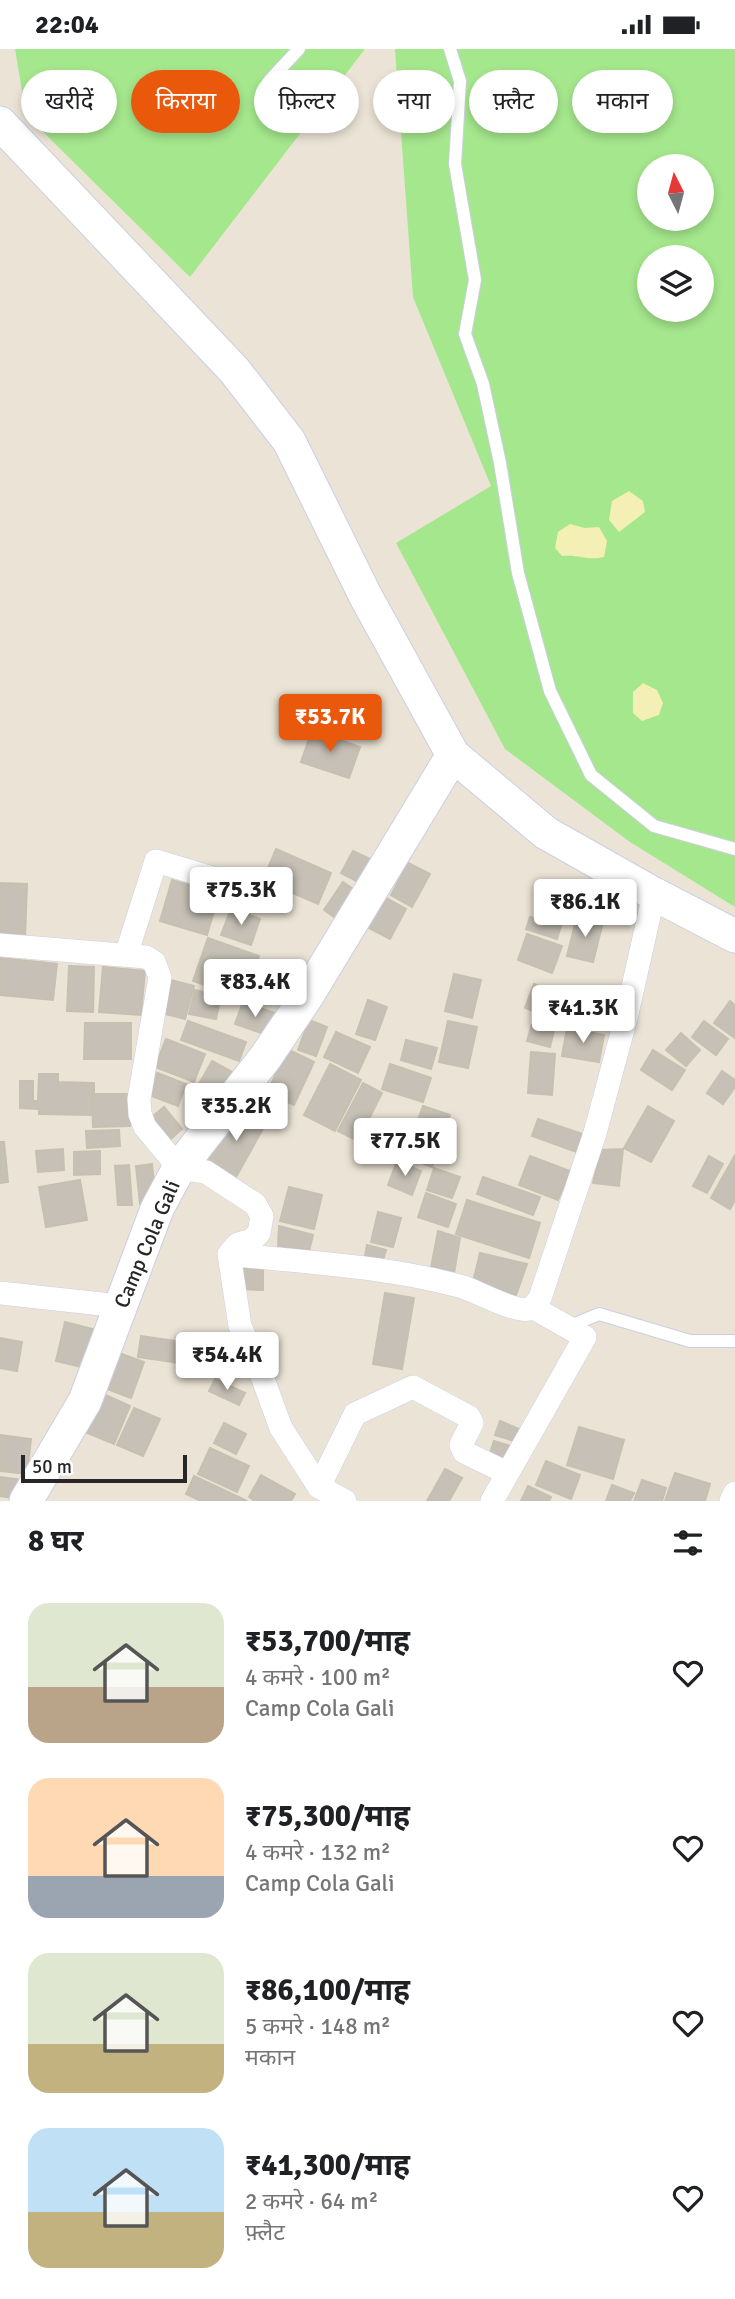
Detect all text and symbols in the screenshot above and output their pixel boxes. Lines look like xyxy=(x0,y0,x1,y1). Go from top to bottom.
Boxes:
text: 22:04 xyxy=(35,9,99,41)
chip: खरीदें xyxy=(21,70,117,133)
chip: किराया xyxy=(131,70,240,133)
chip: फ़िल्टर xyxy=(254,70,359,133)
chip: नया xyxy=(373,70,455,133)
chip: फ़्लैट xyxy=(469,70,558,133)
chip: मकान xyxy=(572,70,673,133)
north arrow xyxy=(637,154,714,231)
map controls xyxy=(637,154,714,322)
button: layers xyxy=(637,245,714,322)
pin: ₹53.7K xyxy=(273,695,387,754)
text: ₹53.7K xyxy=(295,702,365,731)
pin: ₹75.3K xyxy=(184,867,298,927)
text: ₹75.3K xyxy=(206,875,276,904)
pin: ₹86.1K xyxy=(528,879,642,939)
text: ₹86.1K xyxy=(550,887,620,916)
pin: ₹83.4K xyxy=(198,960,312,1019)
text: ₹83.4K xyxy=(220,967,290,996)
pin: ₹41.3K xyxy=(526,985,640,1045)
text: ₹41.3K xyxy=(548,993,618,1022)
pin: ₹35.2K xyxy=(179,1083,293,1143)
text: ₹35.2K xyxy=(201,1091,271,1120)
pin: ₹77.5K xyxy=(348,1119,462,1178)
text: ₹77.5K xyxy=(370,1126,440,1155)
street label: Camp Cola Gali xyxy=(108,1176,186,1312)
pin: ₹54.4K xyxy=(170,1333,284,1392)
text: ₹54.4K xyxy=(192,1340,262,1369)
scale bar xyxy=(21,1452,187,1484)
text: 50 m xyxy=(32,1455,72,1479)
text: 8 घर xyxy=(28,1523,83,1560)
icon: filters xyxy=(669,1524,707,1562)
text: ₹53,700/माह xyxy=(245,1623,410,1660)
icon: home xyxy=(84,1631,168,1715)
icon: heart xyxy=(669,1654,707,1692)
text: 4 कमरे · 100 m² xyxy=(245,1663,391,1692)
text: Camp Cola Gali xyxy=(245,1694,394,1723)
text: ₹75,300/माह xyxy=(245,1798,410,1835)
icon: home xyxy=(84,1806,168,1890)
icon: heart xyxy=(669,1829,707,1867)
text: 4 कमरे · 132 m² xyxy=(245,1838,391,1867)
text: Camp Cola Gali xyxy=(245,1869,394,1898)
text: ₹86,100/माह xyxy=(245,1972,410,2009)
icon: home xyxy=(84,1981,168,2065)
icon: heart xyxy=(669,2004,707,2042)
text: 5 कमरे · 148 m² xyxy=(245,2012,391,2041)
text: मकान xyxy=(245,2043,295,2072)
text: ₹41,300/माह xyxy=(245,2147,410,2184)
icon: home xyxy=(84,2156,168,2240)
icon: heart xyxy=(669,2179,707,2217)
text: 2 कमरे · 64 m² xyxy=(245,2187,378,2216)
text: फ़्लैट xyxy=(245,2218,285,2247)

